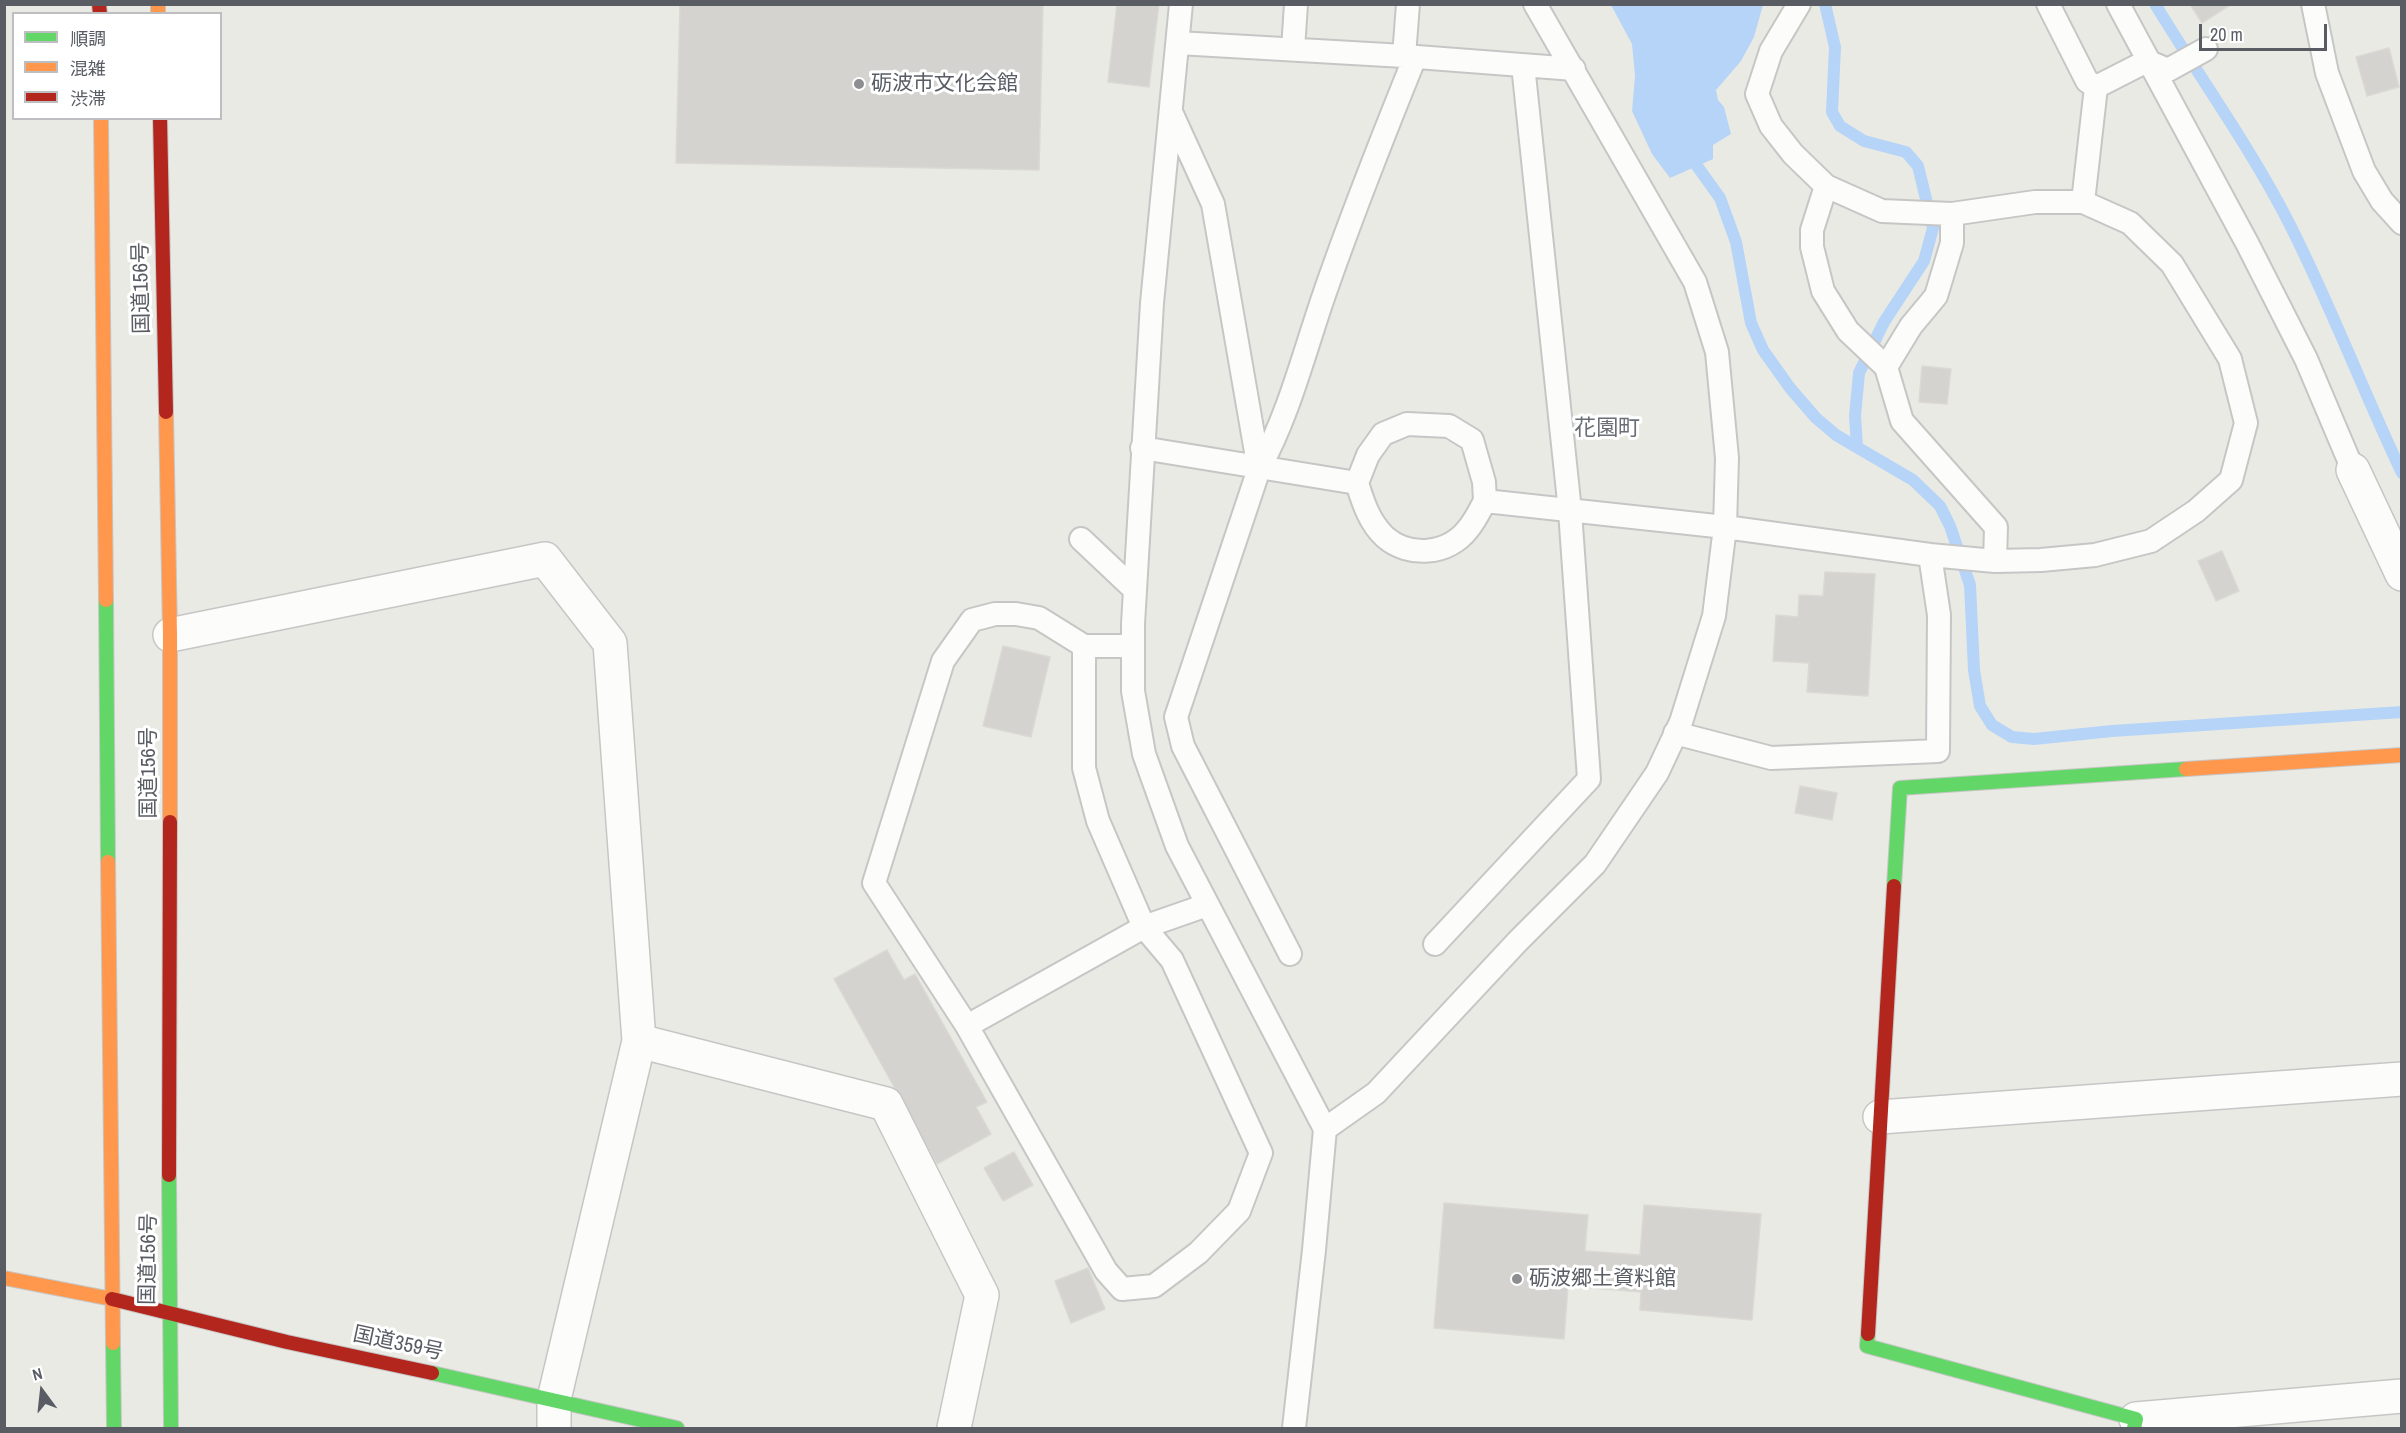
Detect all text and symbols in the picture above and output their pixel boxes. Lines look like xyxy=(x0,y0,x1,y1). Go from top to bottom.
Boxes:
legend xyxy=(12,12,222,120)
scale bar xyxy=(2202,12,2330,50)
text: 20 m xyxy=(2210,22,2243,47)
text: 順調 xyxy=(70,26,106,51)
text: 混雑 xyxy=(70,56,106,81)
place label: 砺波市文化会館 xyxy=(871,71,1018,97)
marker: 砺波市文化会館 xyxy=(852,77,866,91)
text: 渋滞 xyxy=(70,86,106,111)
street label: 国道156号 xyxy=(129,242,155,334)
district label: 花園町 xyxy=(1574,416,1640,442)
street label: 国道156号 xyxy=(136,727,162,819)
street label: 国道156号 xyxy=(136,1213,162,1305)
place label: 砺波郷土資料館 xyxy=(1529,1266,1676,1292)
marker: 砺波郷土資料館 xyxy=(1510,1272,1524,1286)
street label: 国道359号 xyxy=(351,1322,445,1366)
north arrow xyxy=(12,1361,72,1421)
text: N xyxy=(30,1362,45,1385)

